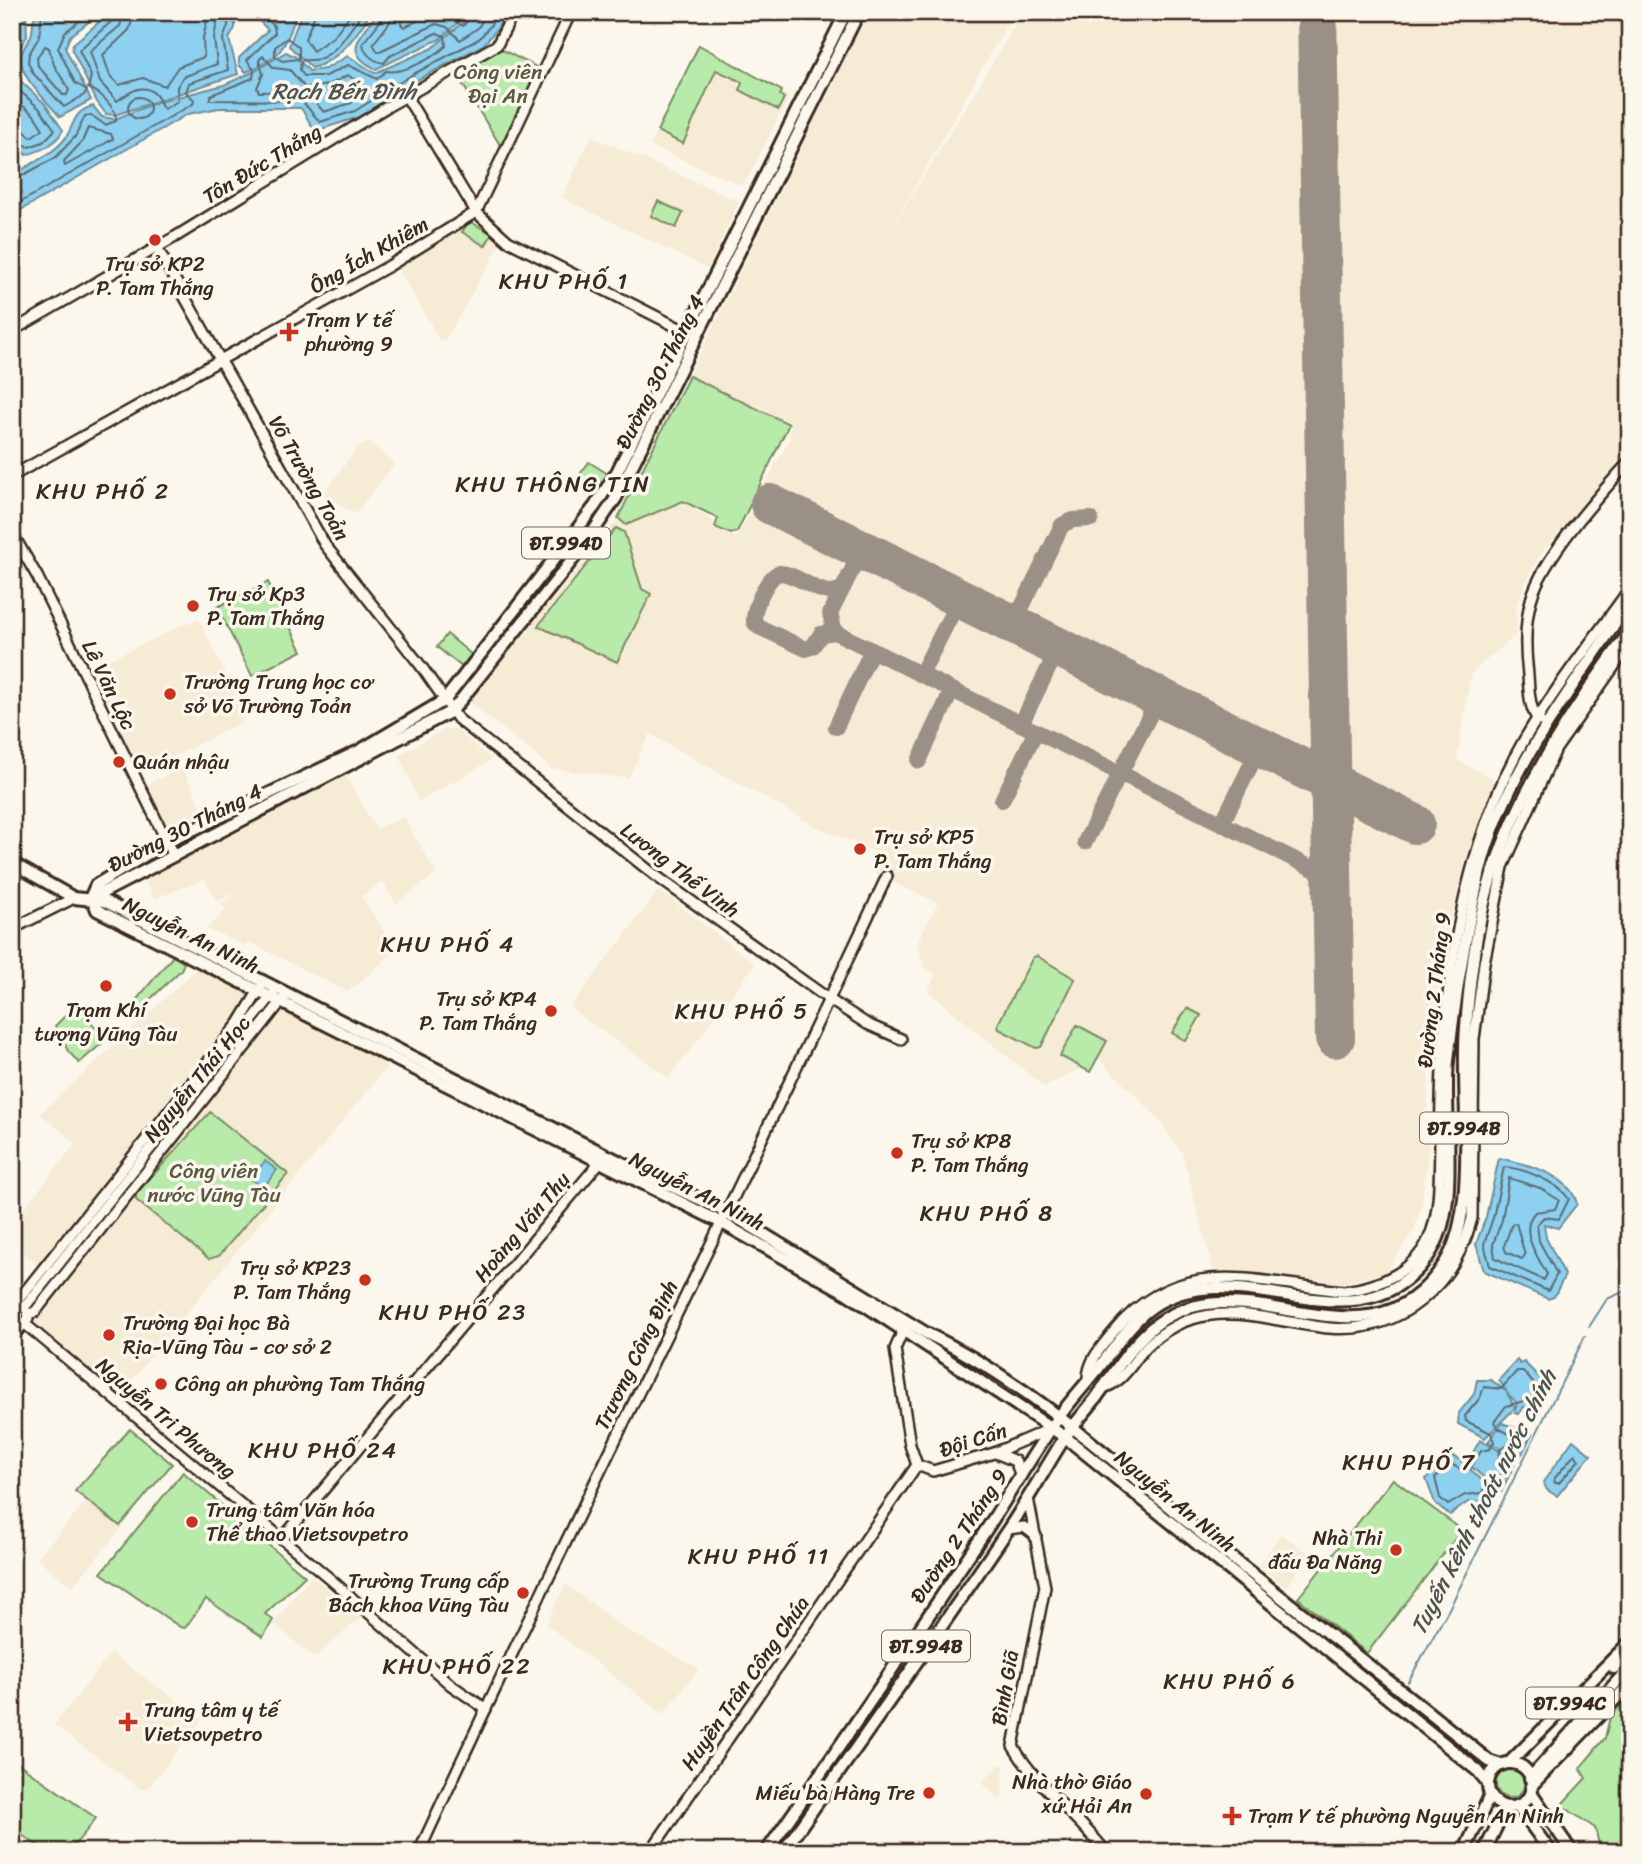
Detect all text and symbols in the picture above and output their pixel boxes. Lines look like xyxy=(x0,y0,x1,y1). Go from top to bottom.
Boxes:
park label: Công viên Đại An xyxy=(454,53,542,115)
water label: Rạch Bến Đình xyxy=(272,71,418,112)
street label: Tôn Đức Thắng xyxy=(195,113,330,215)
street label: Ông Ích Khiêm xyxy=(302,205,436,305)
marker: Trụ sở KP2 P. Tam Thắng xyxy=(147,232,163,248)
place label: Trụ sở KP2 P. Tam Thắng xyxy=(96,245,214,307)
district label: KHU PHỐ 1 xyxy=(499,261,629,302)
street label: Đường 30 Tháng 4 xyxy=(605,288,715,456)
place label: Trạm Y tế phường 9 xyxy=(304,301,396,363)
marker: Trạm Y tế phường 9 xyxy=(279,322,299,342)
street label: Võ Trường Toản xyxy=(258,408,360,548)
district label: KHU THÔNG TIN xyxy=(455,464,651,505)
district label: KHU PHỐ 2 xyxy=(36,471,170,512)
road number: ĐT.994D xyxy=(522,528,610,558)
place label: Trụ sở Kp3 P. Tam Thắng xyxy=(207,575,325,637)
marker: Trụ sở Kp3 P. Tam Thắng xyxy=(185,598,201,614)
street label: Lê Văn Lộc xyxy=(71,633,147,737)
place label: Trường Trung học cơ sở Võ Trường Toản xyxy=(183,663,375,725)
marker: Trường Trung học cơ sở Võ Trường Toản xyxy=(162,686,178,702)
place label: Quán nhậu xyxy=(133,743,230,781)
marker: Quán nhậu xyxy=(111,754,127,770)
street label: Đường 30 Tháng 4 xyxy=(101,773,269,883)
street label: Lương Thế Vinh xyxy=(612,812,748,928)
place label: Trụ sở KP5 P. Tam Thắng xyxy=(874,818,992,880)
marker: Trụ sở KP5 P. Tam Thắng xyxy=(852,841,868,857)
street label: Nguyễn An Ninh xyxy=(116,885,266,985)
street label: Đường 2 Tháng 9 xyxy=(1406,910,1462,1070)
district label: KHU PHỐ 4 xyxy=(381,924,515,965)
marker: Trạm Khí tượng Vũng Tàu xyxy=(98,978,114,994)
place label: Trụ sở KP4 P. Tam Thắng xyxy=(419,980,537,1042)
place label: Trạm Khí tượng Vũng Tàu xyxy=(34,991,178,1053)
district label: KHU PHỐ 5 xyxy=(675,991,809,1032)
marker: Trụ sở KP4 P. Tam Thắng xyxy=(543,1003,559,1019)
street label: Nguyễn Thái Học xyxy=(133,1006,261,1151)
road number: ĐT.994B xyxy=(1420,1112,1508,1144)
place label: Trụ sở KP8 P. Tam Thắng xyxy=(911,1122,1029,1184)
street label: Nguyễn An Ninh xyxy=(622,1140,772,1242)
marker: Trụ sở KP8 P. Tam Thắng xyxy=(889,1145,905,1161)
park label: Công viên nước Vũng Tàu xyxy=(147,1152,282,1214)
street label: Hoàng Văn Thụ xyxy=(464,1162,581,1291)
district label: KHU PHỐ 8 xyxy=(920,1193,1054,1234)
place label: Trụ sở KP23 P. Tam Thắng xyxy=(233,1249,351,1311)
marker: Trụ sở KP23 P. Tam Thắng xyxy=(357,1272,373,1288)
street label: Trương Công Định xyxy=(583,1273,689,1437)
district label: KHU PHỐ 23 xyxy=(379,1292,527,1333)
place label: Trường Đại học Bà Rịa-Vũng Tàu - cơ sở 2 xyxy=(123,1304,332,1366)
marker: Trường Đại học Bà Rịa-Vũng Tàu - cơ sở 2 xyxy=(101,1327,117,1343)
street label: Nguyễn Tri Phương xyxy=(87,1347,246,1489)
water label: Tuyến kênh thoát nước chính xyxy=(1399,1361,1569,1642)
place label: Công an phường Tam Thắng xyxy=(175,1365,425,1403)
marker: Công an phường Tam Thắng xyxy=(153,1376,169,1392)
street label: Đội Cấn xyxy=(934,1411,1012,1469)
district label: KHU PHỐ 24 xyxy=(248,1430,398,1471)
street label: Nguyễn An Ninh xyxy=(1105,1440,1245,1562)
district label: KHU PHỐ 7 xyxy=(1342,1442,1476,1483)
street label: Đường 2 Tháng 9 xyxy=(899,1460,1019,1611)
place label: Trung tâm Văn hóa Thể thao Vietsovpetro xyxy=(206,1491,409,1553)
marker: Trung tâm Văn hóa Thể thao Vietsovpetro xyxy=(184,1514,200,1530)
place label: Nhà Thi đấu Đa Năng xyxy=(1268,1519,1383,1581)
district label: KHU PHỐ 11 xyxy=(688,1536,830,1577)
marker: Nhà Thi đấu Đa Năng xyxy=(1388,1542,1404,1558)
place label: Trường Trung cấp Bách khoa Vũng Tàu xyxy=(329,1562,510,1624)
marker: Trường Trung cấp Bách khoa Vũng Tàu xyxy=(515,1585,531,1601)
street label: Huyền Trân Công Chúa xyxy=(670,1587,820,1779)
road number: ĐT.994B xyxy=(882,1630,970,1662)
district label: KHU PHỐ 22 xyxy=(382,1646,532,1687)
street label: Bình Giã xyxy=(980,1647,1030,1729)
district label: KHU PHỐ 6 xyxy=(1163,1661,1297,1702)
road number: ĐT.994C xyxy=(1526,1688,1614,1718)
place label: Trung tâm y tế Vietsovpetro xyxy=(144,1691,282,1753)
marker: Trung tâm y tế Vietsovpetro xyxy=(118,1712,138,1732)
place label: Nhà thờ Giáo xứ Hải An xyxy=(1012,1763,1132,1825)
place label: Miếu bà Hàng Tre xyxy=(756,1774,915,1812)
marker: Miếu bà Hàng Tre xyxy=(921,1785,937,1801)
marker: Nhà thờ Giáo xứ Hải An xyxy=(1138,1786,1154,1802)
place label: Trạm Y tế phường Nguyễn An Ninh xyxy=(1248,1797,1564,1835)
marker: Trạm Y tế phường Nguyễn An Ninh xyxy=(1222,1806,1242,1826)

